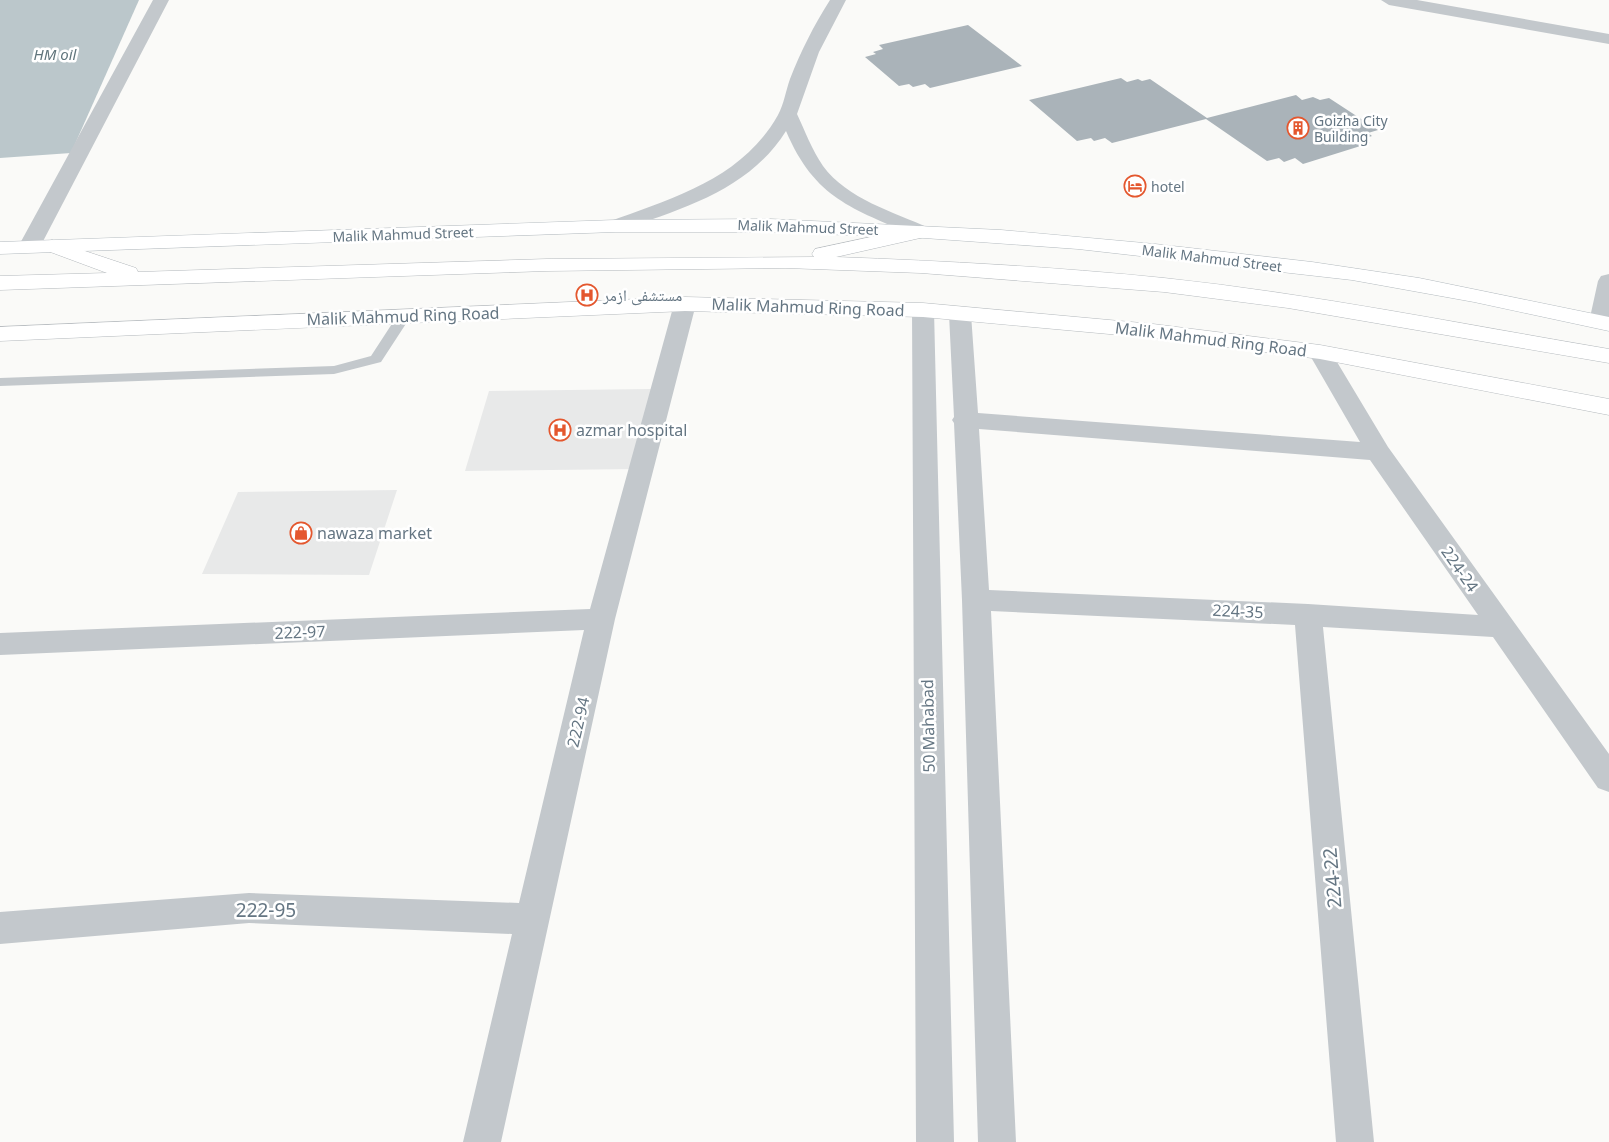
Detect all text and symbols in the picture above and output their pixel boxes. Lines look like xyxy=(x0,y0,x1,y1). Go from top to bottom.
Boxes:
water label: HM oil xyxy=(34,44,78,64)
place label: Goizha City Building xyxy=(1314,111,1389,146)
building icon: Goizha City Building xyxy=(1286,116,1310,140)
hotel icon: hotel xyxy=(1123,174,1147,198)
place label: hotel xyxy=(1151,177,1185,196)
street label: Malik Mahmud Street xyxy=(737,215,879,239)
street label: Malik Mahmud Street xyxy=(332,222,474,246)
street label: Malik Mahmud Street xyxy=(1141,240,1283,276)
hospital icon: مستشفى ازمر xyxy=(575,283,599,307)
place label: مستشفى ازمر xyxy=(602,284,682,306)
street label: Malik Mahmud Ring Road xyxy=(711,293,905,321)
street label: Malik Mahmud Ring Road xyxy=(306,302,500,330)
street label: Malik Mahmud Ring Road xyxy=(1114,316,1308,362)
hospital icon: azmar hospital xyxy=(548,418,572,442)
place label: azmar hospital xyxy=(576,419,687,441)
shop icon: nawaza market xyxy=(289,521,313,545)
place label: nawaza market xyxy=(317,522,432,544)
street label: 224-24 xyxy=(1436,542,1484,596)
street label: 224-35 xyxy=(1212,599,1264,623)
street label: 222-97 xyxy=(274,620,326,644)
street label: 50 Mahabad xyxy=(916,679,940,773)
street label: 222-94 xyxy=(562,695,594,749)
street label: 224-22 xyxy=(1316,847,1348,909)
street label: 222-95 xyxy=(236,897,296,923)

